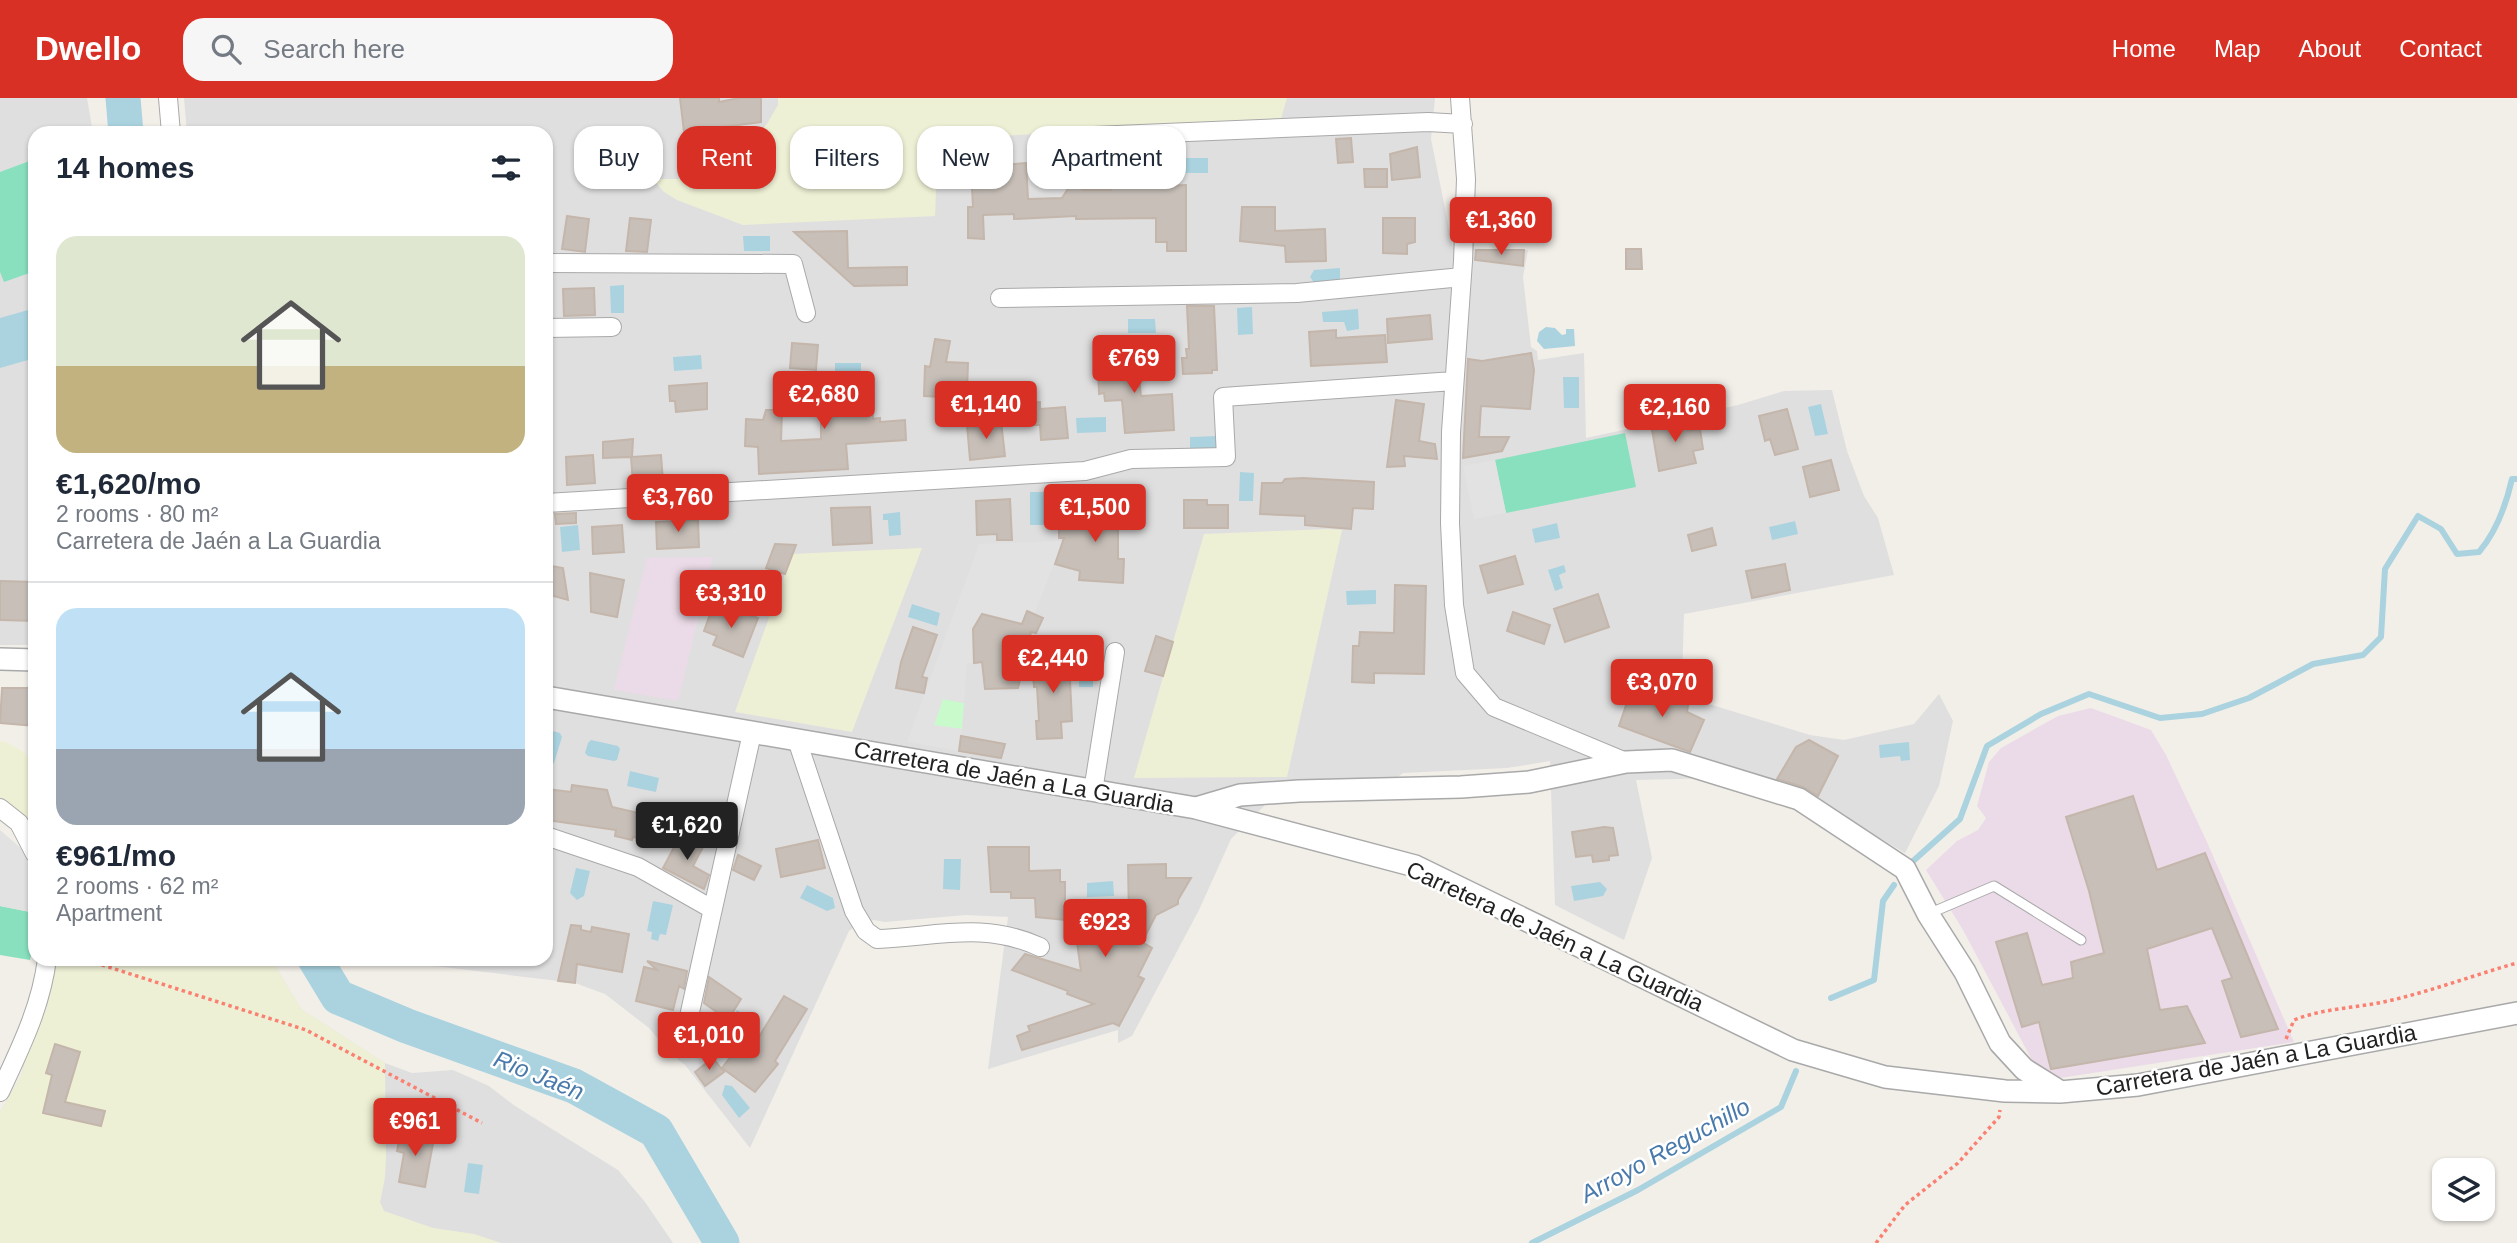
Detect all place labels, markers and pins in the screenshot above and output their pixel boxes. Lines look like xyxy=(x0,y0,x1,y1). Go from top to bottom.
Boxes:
pin: €1,360 xyxy=(1444,198,1558,257)
pin: €769 xyxy=(1093,336,1175,395)
pin: €2,680 xyxy=(767,372,881,431)
pin: €1,140 xyxy=(929,382,1043,441)
pin: €2,160 xyxy=(1618,384,1732,444)
pin: €3,760 xyxy=(621,474,735,534)
pin: €1,500 xyxy=(1038,484,1152,544)
pin: €3,310 xyxy=(674,570,788,630)
pin: €2,440 xyxy=(996,636,1110,695)
pin: €3,070 xyxy=(1605,660,1719,719)
pin: €1,620 xyxy=(630,802,744,862)
pin: €923 xyxy=(1064,900,1146,959)
pin: €1,010 xyxy=(652,1012,766,1072)
pin: €961 xyxy=(374,1098,456,1158)

